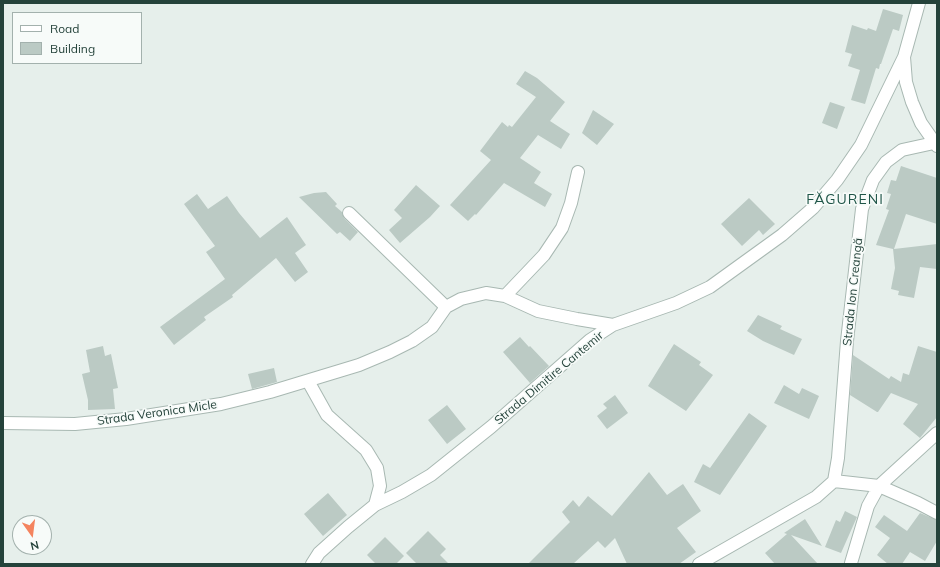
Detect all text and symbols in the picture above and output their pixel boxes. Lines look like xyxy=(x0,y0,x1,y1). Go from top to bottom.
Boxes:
legend xyxy=(12,12,142,64)
text: Road xyxy=(50,21,79,36)
text: Building xyxy=(50,41,95,56)
district label: FĂGURENI xyxy=(806,192,884,208)
street label: Strada Ion Creangă xyxy=(840,237,866,347)
street label: Strada Dimitire Cantemir xyxy=(492,328,606,428)
street label: Strada Veronica Micle xyxy=(96,397,218,429)
north arrow xyxy=(12,515,52,555)
text: N xyxy=(29,538,40,553)

